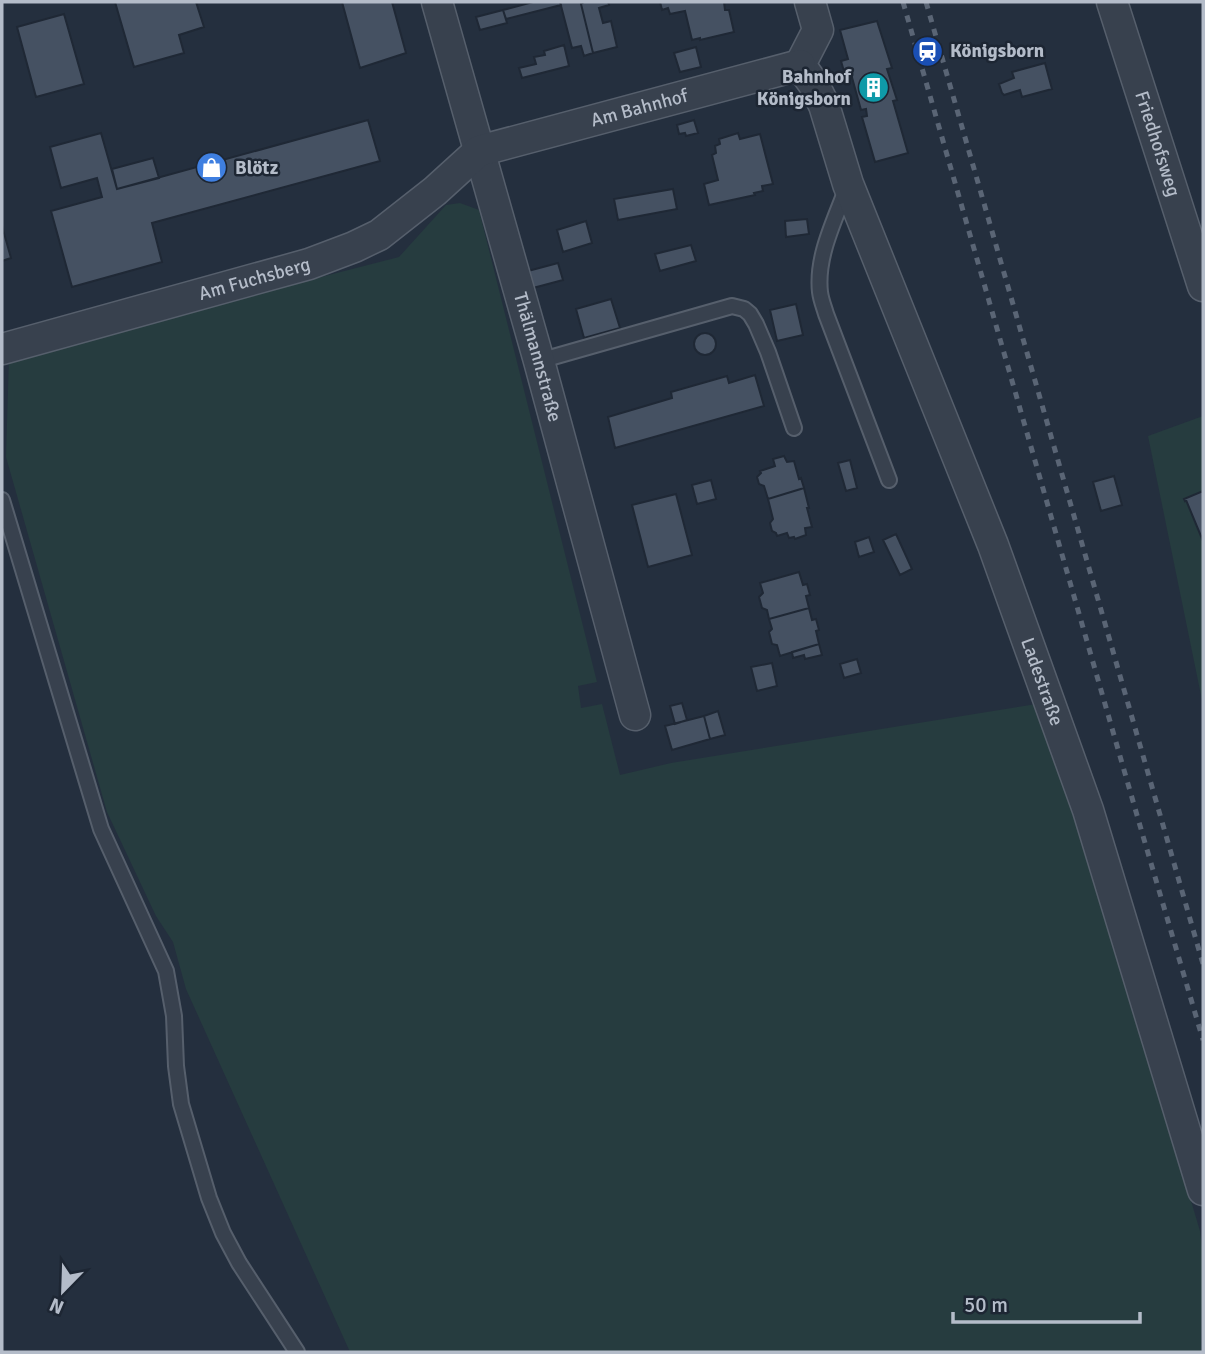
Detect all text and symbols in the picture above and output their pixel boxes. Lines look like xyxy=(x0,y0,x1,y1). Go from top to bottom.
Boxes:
station icon: Königsborn xyxy=(910,34,944,68)
place label: Königsborn xyxy=(950,39,1044,63)
place label: Bahnhof Königsborn xyxy=(757,65,852,111)
building icon: Bahnhof Königsborn xyxy=(857,71,891,105)
street label: Am Bahnhof xyxy=(588,83,692,133)
street label: Friedhofsweg xyxy=(1129,88,1186,200)
shop icon: Blötz xyxy=(195,151,229,185)
place label: Blötz xyxy=(235,156,279,180)
street label: Am Fuchsberg xyxy=(196,252,313,306)
street label: Thälmannstraße xyxy=(508,290,567,424)
street label: Ladestraße xyxy=(1015,634,1069,729)
north arrow xyxy=(28,1256,98,1326)
scale bar xyxy=(953,1280,1140,1324)
text: N xyxy=(46,1292,68,1319)
text: 50 m xyxy=(964,1292,1008,1318)

